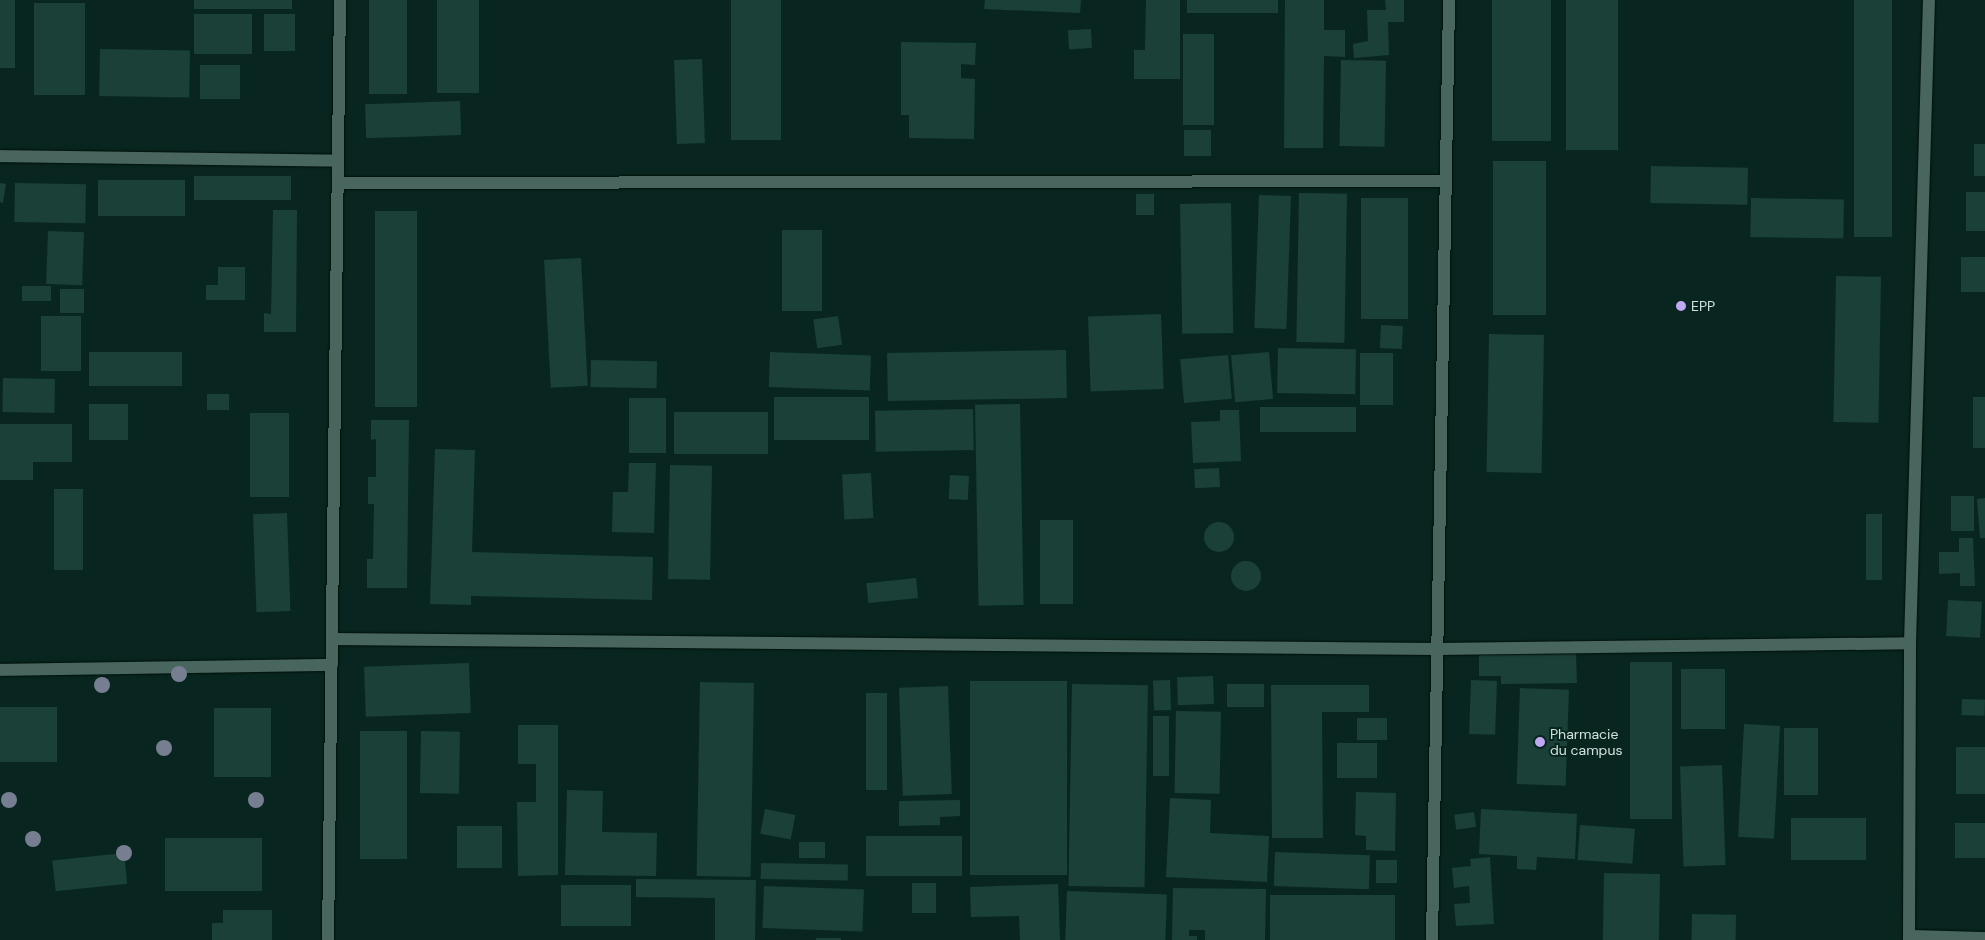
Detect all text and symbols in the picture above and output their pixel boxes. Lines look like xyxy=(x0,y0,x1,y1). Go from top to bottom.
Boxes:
place label: EPP xyxy=(1691,298,1715,314)
marker: EPP xyxy=(1675,300,1687,312)
place label: Pharmacie du campus xyxy=(1550,726,1622,759)
marker: Pharmacie du campus xyxy=(1534,736,1546,748)

